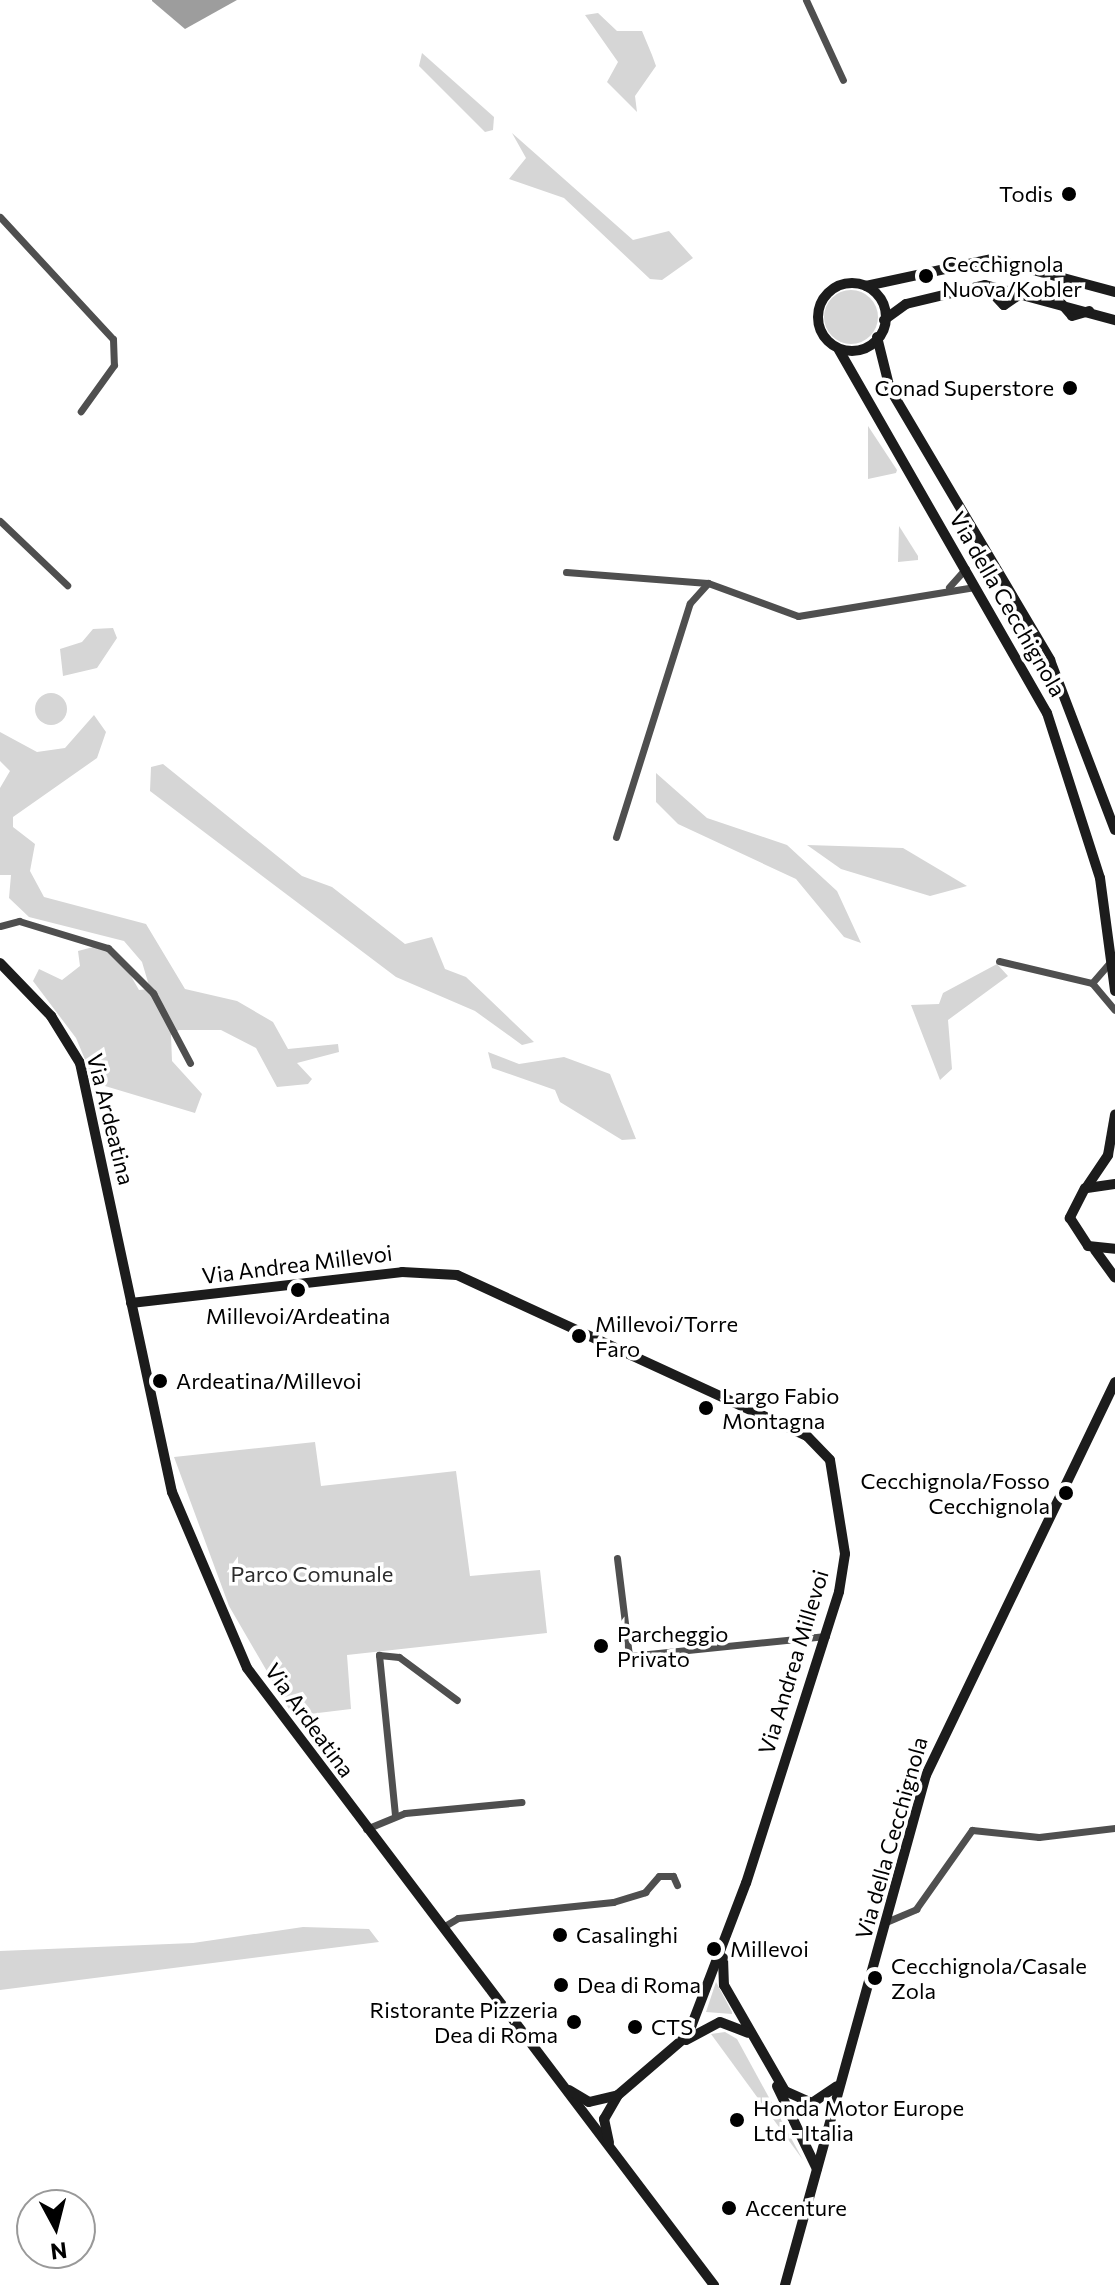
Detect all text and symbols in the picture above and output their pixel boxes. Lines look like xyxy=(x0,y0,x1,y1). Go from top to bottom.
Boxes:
place label: Todis xyxy=(999,181,1053,207)
marker: Todis xyxy=(1060,185,1078,203)
place label: Cecchignola Nuova/Kobler xyxy=(942,250,1082,302)
marker: Cecchignola Nuova/Kobler xyxy=(917,267,935,285)
place label: Conad Superstore xyxy=(875,375,1054,401)
marker: Conad Superstore xyxy=(1061,379,1079,397)
street label: Via della Cecchignola xyxy=(944,507,1072,701)
street label: Via Ardeatina xyxy=(82,1050,140,1188)
street label: Via Andrea Millevoi xyxy=(200,1239,394,1289)
marker: Millevoi/Ardeatina xyxy=(289,1281,307,1299)
place label: Millevoi/Ardeatina xyxy=(206,1303,390,1329)
place label: Millevoi/Torre Faro xyxy=(595,1310,738,1362)
marker: Millevoi/Torre Faro xyxy=(570,1327,588,1345)
place label: Ardeatina/Millevoi xyxy=(176,1368,362,1394)
marker: Ardeatina/Millevoi xyxy=(151,1372,169,1390)
place label: Largo Fabio Montagna xyxy=(722,1382,839,1434)
marker: Largo Fabio Montagna xyxy=(697,1399,715,1417)
place label: Cecchignola/Fosso Cecchignola xyxy=(861,1467,1050,1518)
marker: Cecchignola/Fosso Cecchignola xyxy=(1057,1484,1075,1502)
park label: Parco Comunale xyxy=(231,1561,393,1587)
street label: Via Andrea Millevoi xyxy=(752,1567,834,1757)
place label: Parcheggio Privato xyxy=(617,1620,728,1672)
marker: Parcheggio Privato xyxy=(592,1637,610,1655)
street label: Via Ardeatina xyxy=(260,1658,360,1782)
street label: Via della Cecchignola xyxy=(849,1734,933,1942)
place label: Casalinghi xyxy=(576,1922,678,1948)
marker: Casalinghi xyxy=(551,1926,569,1944)
place label: Millevoi xyxy=(730,1936,809,1962)
marker: Millevoi xyxy=(705,1940,723,1958)
place label: Cecchignola/Casale Zola xyxy=(891,1952,1087,2004)
marker: Cecchignola/Casale Zola xyxy=(866,1969,884,1987)
place label: Dea di Roma xyxy=(577,1972,701,1998)
marker: Dea di Roma xyxy=(552,1976,570,1994)
place label: Ristorante Pizzeria Dea di Roma xyxy=(369,1996,558,2048)
marker: Ristorante Pizzeria Dea di Roma xyxy=(565,2013,583,2031)
place label: CTS xyxy=(651,2014,693,2040)
marker: CTS xyxy=(626,2018,644,2036)
place label: Honda Motor Europe Ltd - Italia xyxy=(753,2094,964,2146)
marker: Honda Motor Europe Ltd - Italia xyxy=(728,2111,746,2129)
north arrow xyxy=(16,2189,96,2269)
place label: Accenture xyxy=(745,2195,847,2221)
marker: Accenture xyxy=(720,2199,738,2217)
text: N xyxy=(49,2237,69,2266)

